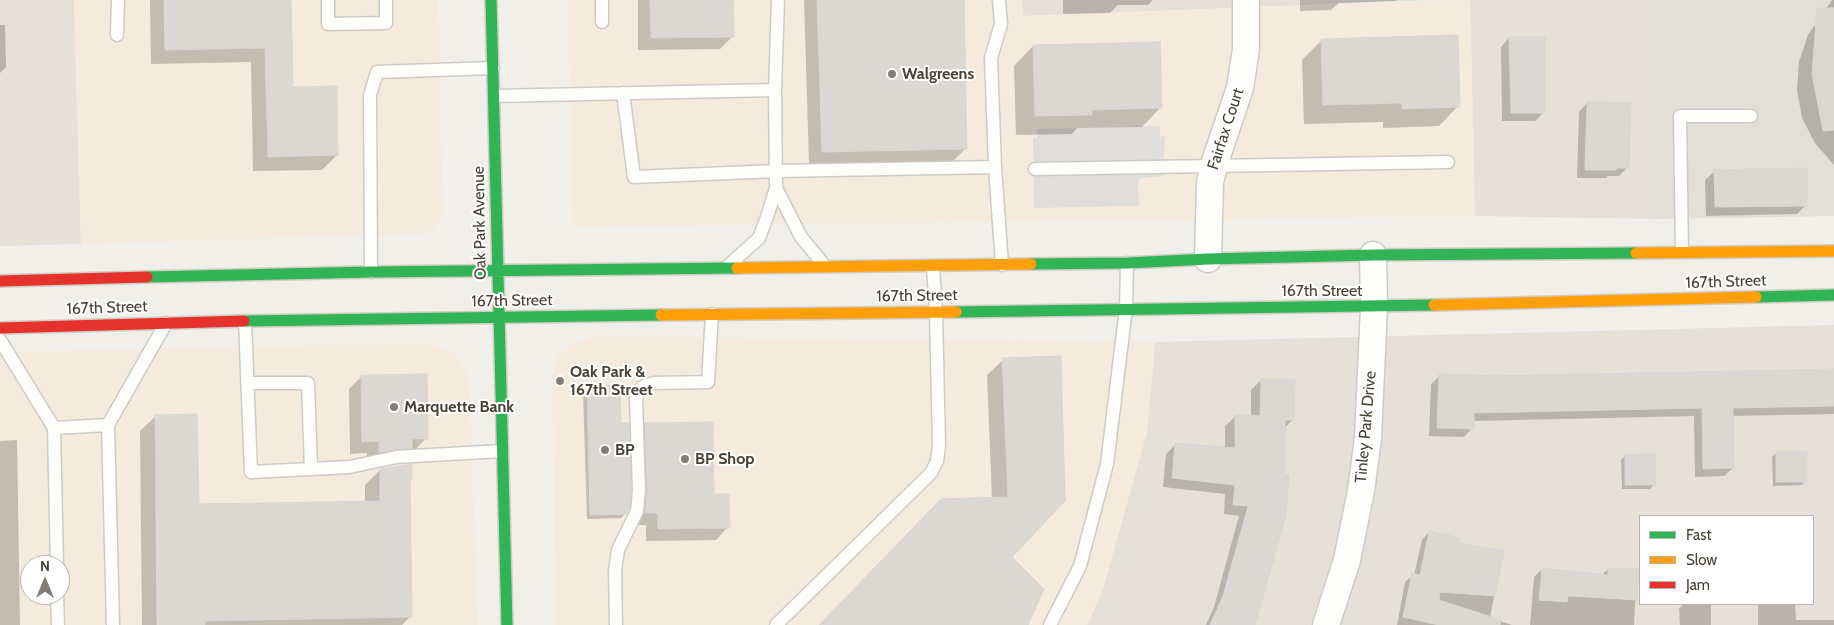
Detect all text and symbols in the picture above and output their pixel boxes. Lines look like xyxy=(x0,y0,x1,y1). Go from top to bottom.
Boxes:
place label: Walgreens xyxy=(902,64,974,84)
marker: Walgreens xyxy=(886,68,898,80)
street label: Fairfax Court xyxy=(1204,86,1248,172)
street label: Oak Park Avenue xyxy=(469,166,491,280)
street label: 167th Street xyxy=(1685,271,1767,293)
street label: 167th Street xyxy=(1281,281,1363,301)
street label: 167th Street xyxy=(876,286,958,306)
street label: 167th Street xyxy=(471,291,553,311)
street label: 167th Street xyxy=(66,297,148,319)
place label: Oak Park & 167th Street xyxy=(570,362,653,400)
street label: Tinley Park Drive xyxy=(1352,370,1380,484)
marker: Oak Park & 167th Street xyxy=(554,375,566,387)
place label: Marquette Bank xyxy=(404,397,514,417)
marker: Marquette Bank xyxy=(388,401,400,413)
place label: BP xyxy=(615,440,635,460)
marker: BP xyxy=(599,444,611,456)
place label: BP Shop xyxy=(695,449,754,469)
marker: BP Shop xyxy=(679,453,691,465)
legend xyxy=(1639,515,1814,605)
text: Fast xyxy=(1686,526,1711,544)
text: Slow xyxy=(1686,551,1717,569)
north arrow xyxy=(20,555,70,605)
text: N xyxy=(40,557,50,575)
text: Jam xyxy=(1686,576,1710,594)

